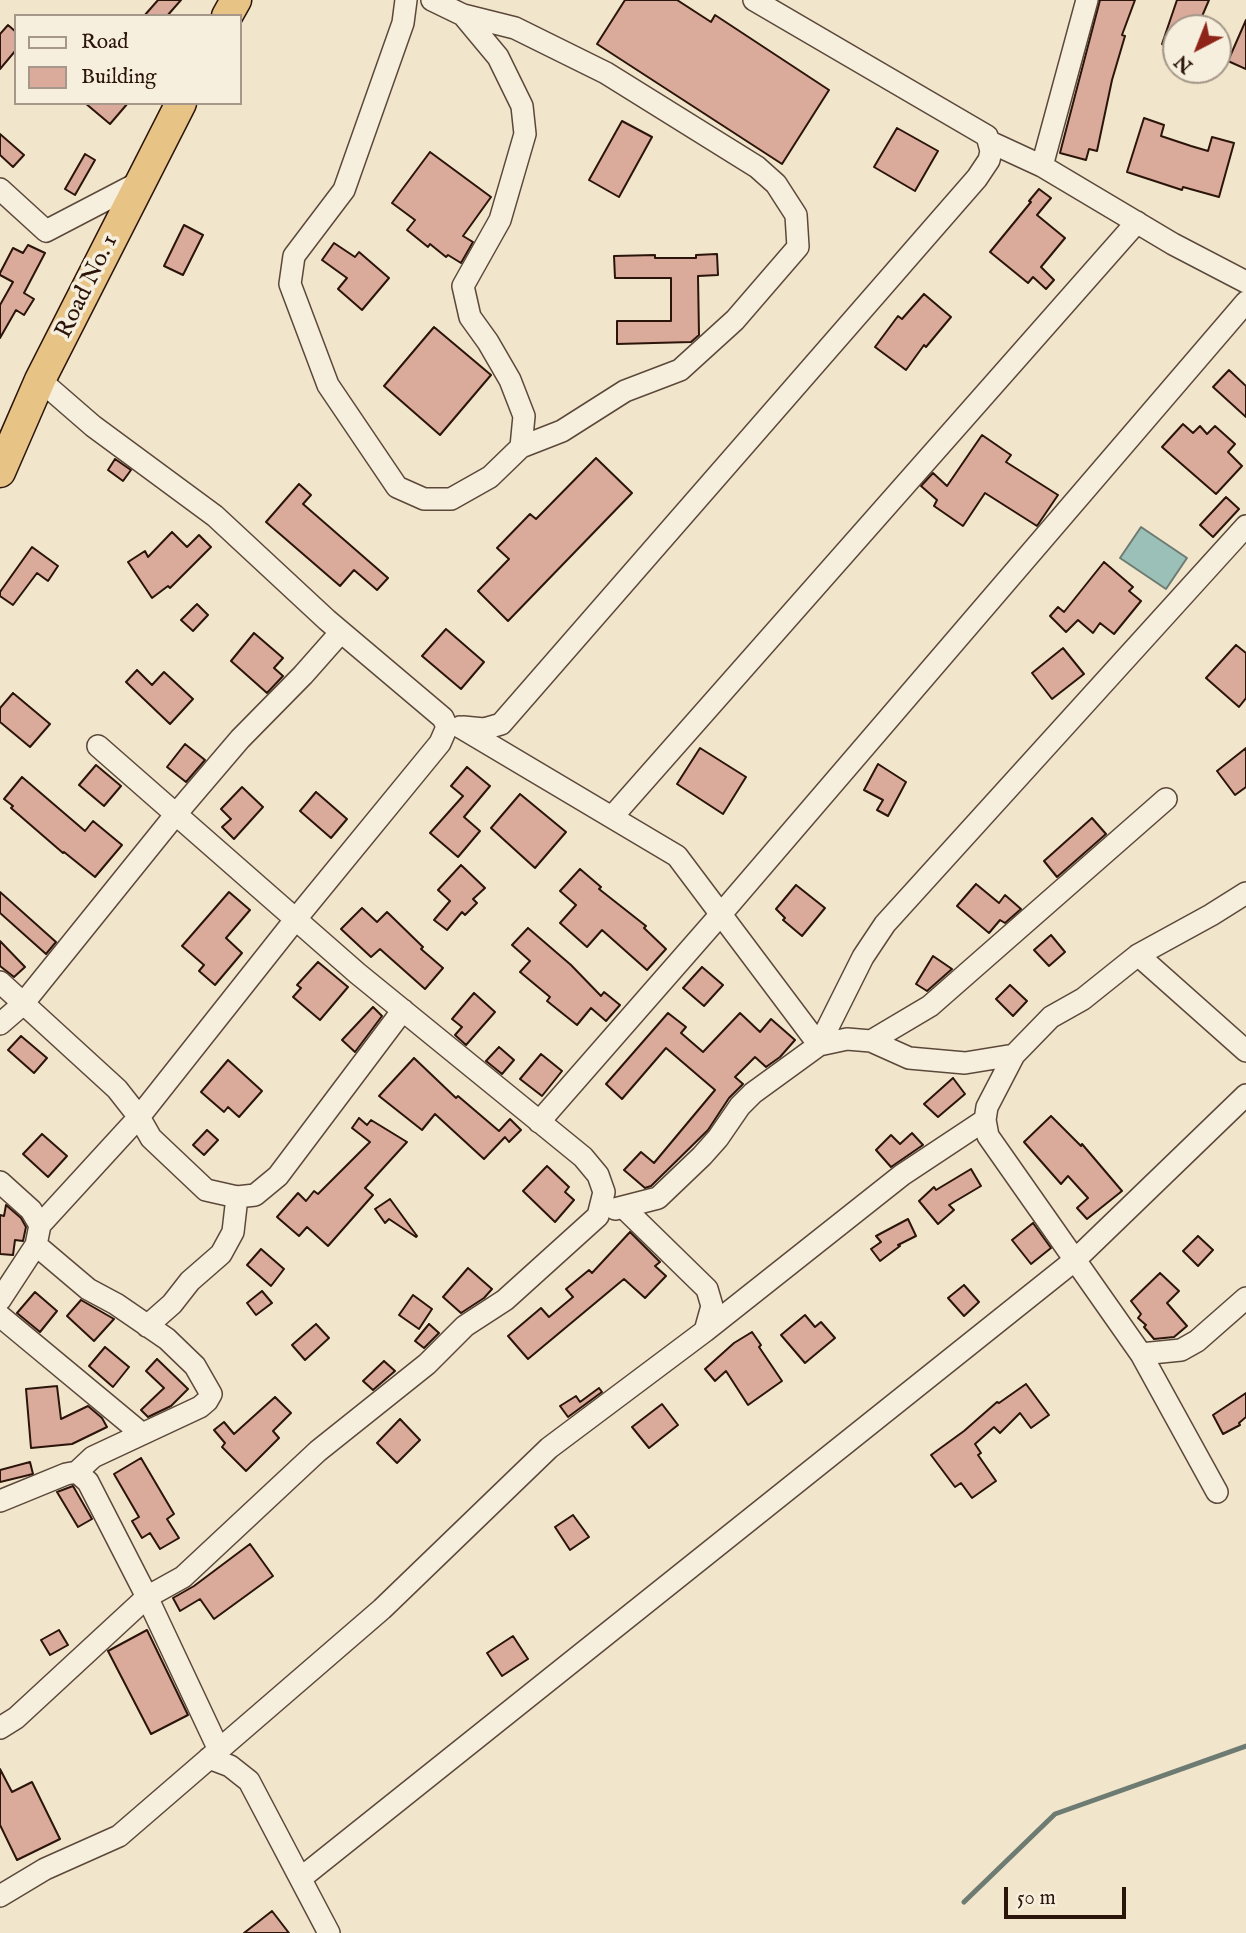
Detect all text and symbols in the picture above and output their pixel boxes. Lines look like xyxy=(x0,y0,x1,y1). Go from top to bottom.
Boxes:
legend xyxy=(14,14,242,105)
north arrow xyxy=(1162,14,1232,84)
text: Road xyxy=(81,29,128,56)
text: N xyxy=(1170,49,1198,78)
text: Building xyxy=(81,64,156,91)
street label: Road No. 1 xyxy=(51,230,125,344)
scale bar xyxy=(1008,1874,1130,1918)
text: 50 m xyxy=(1017,1885,1056,1912)

